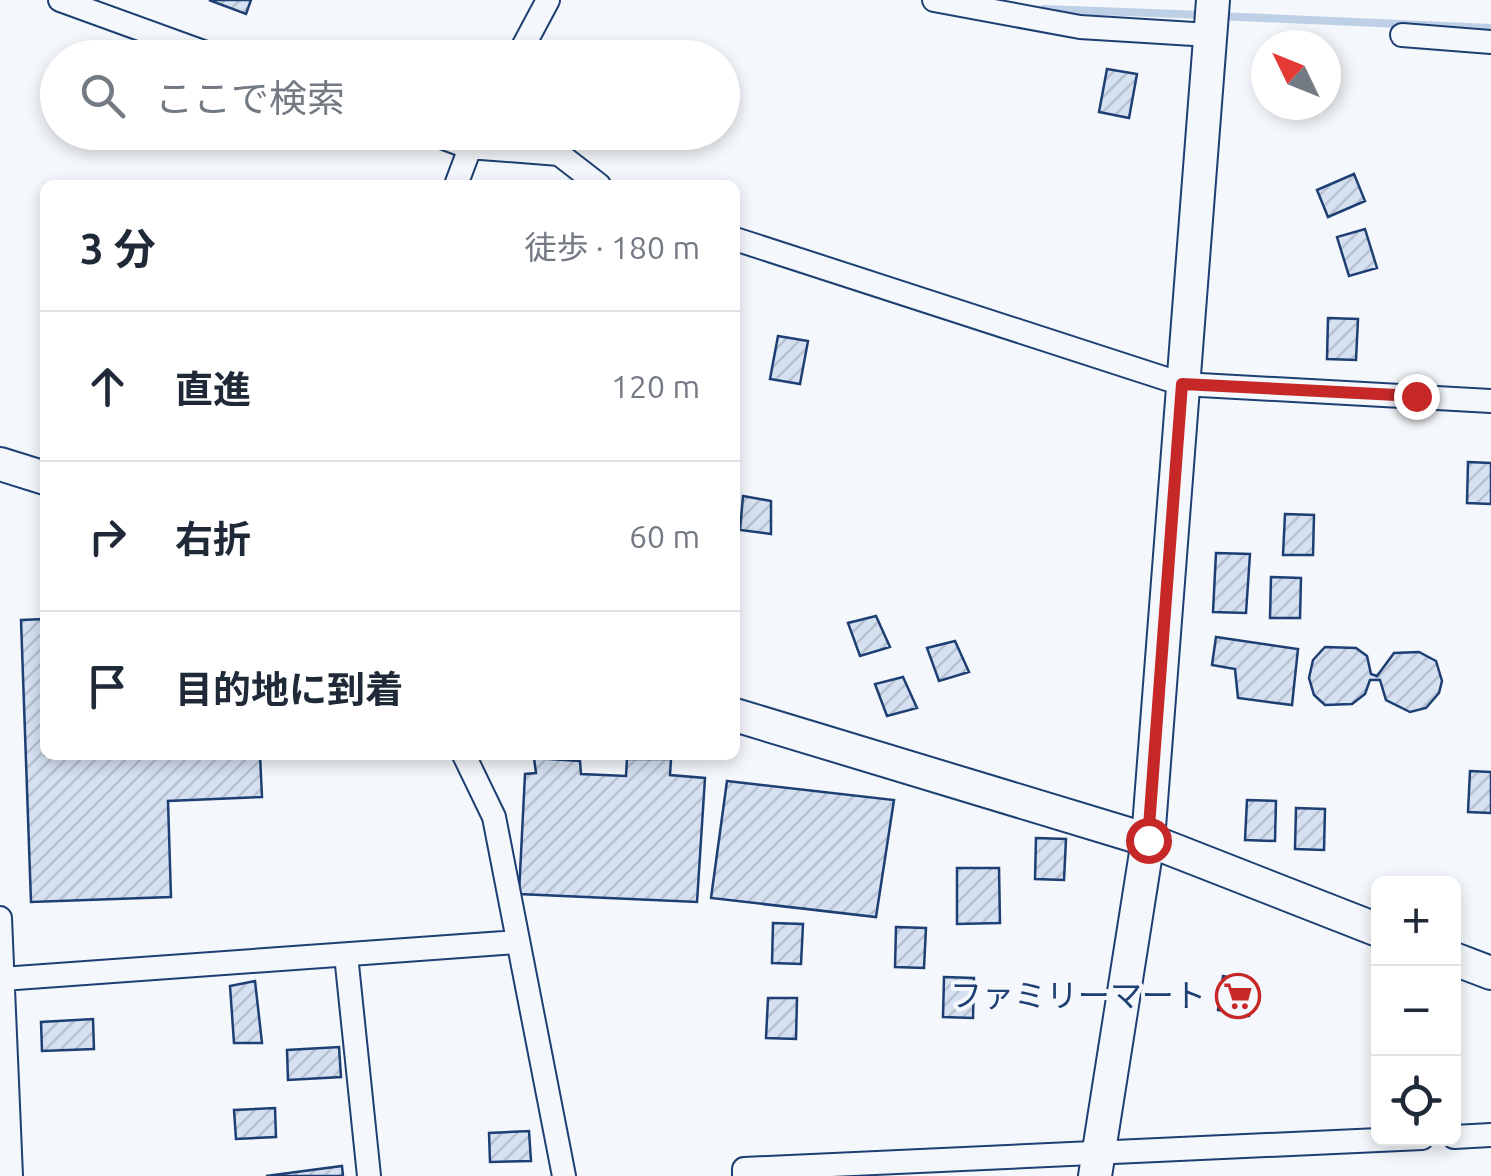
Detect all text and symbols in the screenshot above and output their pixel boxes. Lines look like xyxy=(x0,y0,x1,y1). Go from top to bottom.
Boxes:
north arrow xyxy=(1251,30,1341,120)
search box xyxy=(40,40,740,150)
icon: search xyxy=(75,68,130,123)
text: ここで検索 xyxy=(155,77,345,119)
text: 3 分 xyxy=(80,225,156,272)
text: 徒歩 · 180 m xyxy=(524,229,700,265)
icon: ahead xyxy=(80,359,135,414)
text: 直進 xyxy=(175,368,251,410)
text: 120 m xyxy=(611,368,700,404)
route end xyxy=(1394,374,1440,420)
icon: right xyxy=(80,509,135,564)
text: 右折 xyxy=(175,518,251,560)
text: 60 m xyxy=(629,518,700,554)
icon: arrive xyxy=(80,659,135,714)
text: 目的地に到着 xyxy=(175,668,403,710)
route start xyxy=(1126,818,1172,864)
map controls xyxy=(1371,876,1461,1146)
button: + xyxy=(1371,876,1461,966)
button: − xyxy=(1371,966,1461,1056)
supermarket icon: ファミリーマート xyxy=(1215,973,1261,1019)
place label: ファミリーマート xyxy=(950,977,1206,1013)
button: locate xyxy=(1371,1056,1461,1146)

